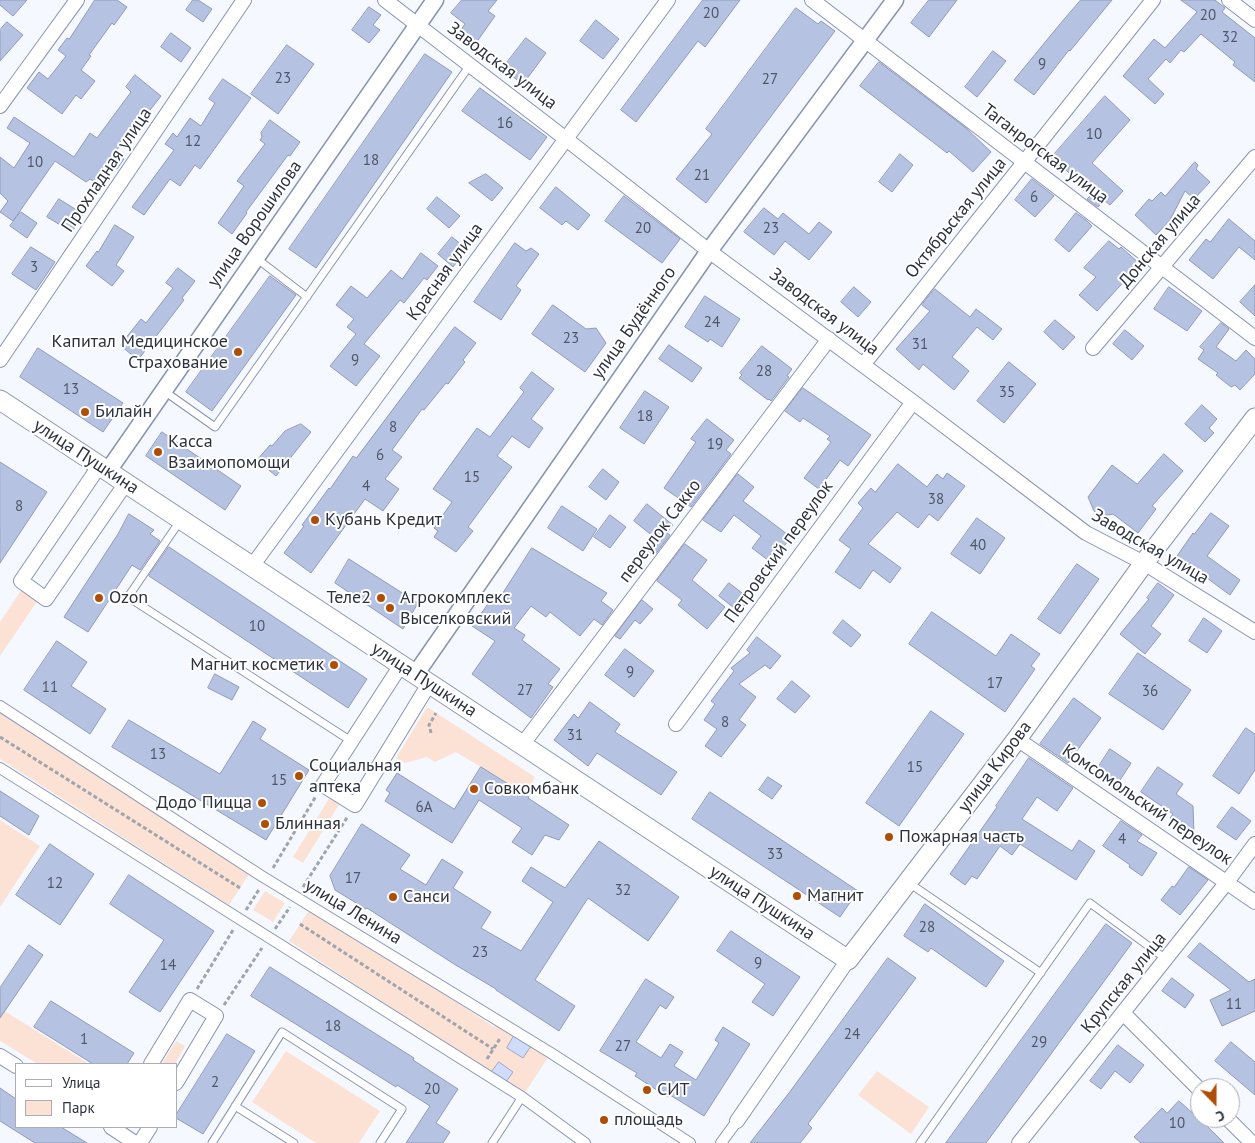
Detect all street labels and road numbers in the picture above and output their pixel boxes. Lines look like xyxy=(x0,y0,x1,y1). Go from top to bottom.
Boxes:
street label: Заводская улица xyxy=(443,18,561,114)
street label: Таганрогская улица xyxy=(977,99,1113,209)
street label: Прохладная улица xyxy=(57,104,157,236)
street label: Октябрьская улица xyxy=(901,153,1011,283)
street label: улица Ворошилова xyxy=(203,156,307,292)
street label: Донская улица xyxy=(1115,190,1205,292)
street label: Красная улица xyxy=(402,219,488,325)
street label: улица Будённого xyxy=(587,262,681,384)
street label: Заводская улица xyxy=(765,264,883,360)
street label: улица Пушкина xyxy=(29,415,143,499)
street label: переулок Сакко xyxy=(614,475,706,587)
street label: Петровский переулок xyxy=(720,477,838,627)
street label: Заводская улица xyxy=(1088,505,1212,589)
street label: улица Пушкина xyxy=(367,638,481,722)
street label: улица Кирова xyxy=(954,717,1036,817)
street label: Комсомольский переулок xyxy=(1058,740,1236,870)
street label: улица Пушкина xyxy=(705,861,819,945)
street label: улица Ленина xyxy=(301,875,405,949)
street label: Крупская улица xyxy=(1077,928,1171,1038)

